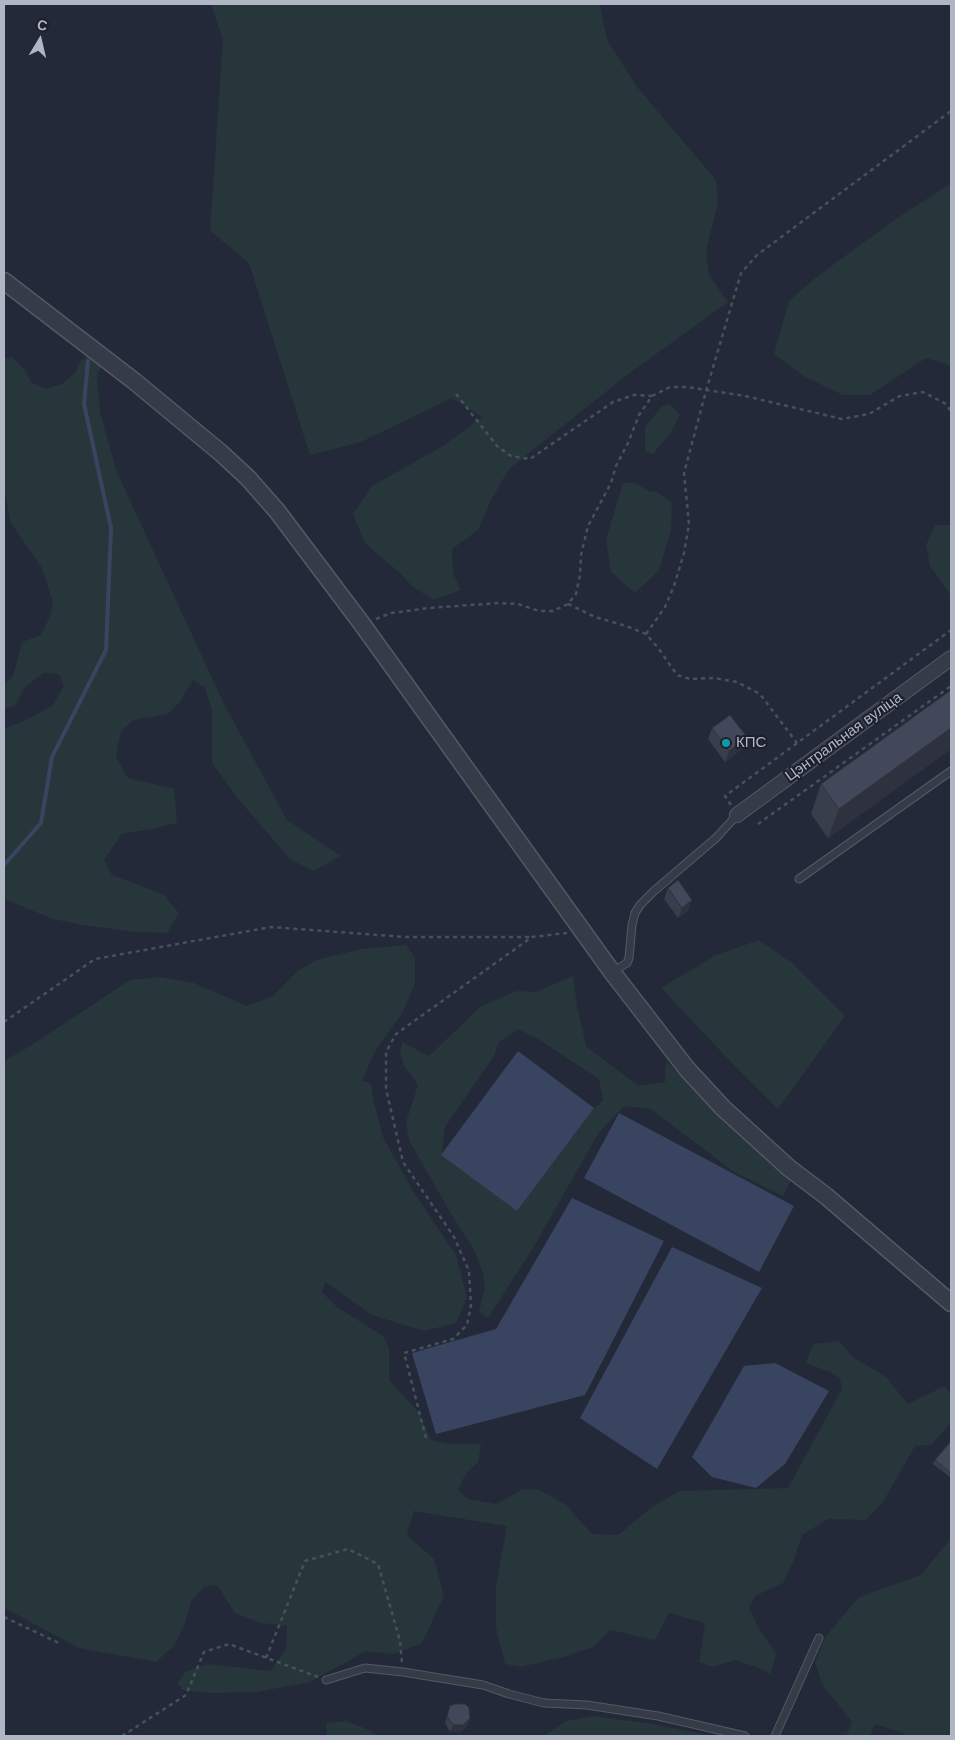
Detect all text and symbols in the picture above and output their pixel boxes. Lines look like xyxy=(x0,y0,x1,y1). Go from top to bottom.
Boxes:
north arrow xyxy=(15,15,65,65)
text: С xyxy=(36,16,49,34)
street label: Цэнтральная вуліца xyxy=(782,689,906,785)
place label: КПС xyxy=(736,734,766,752)
marker: КПС xyxy=(720,737,732,749)

